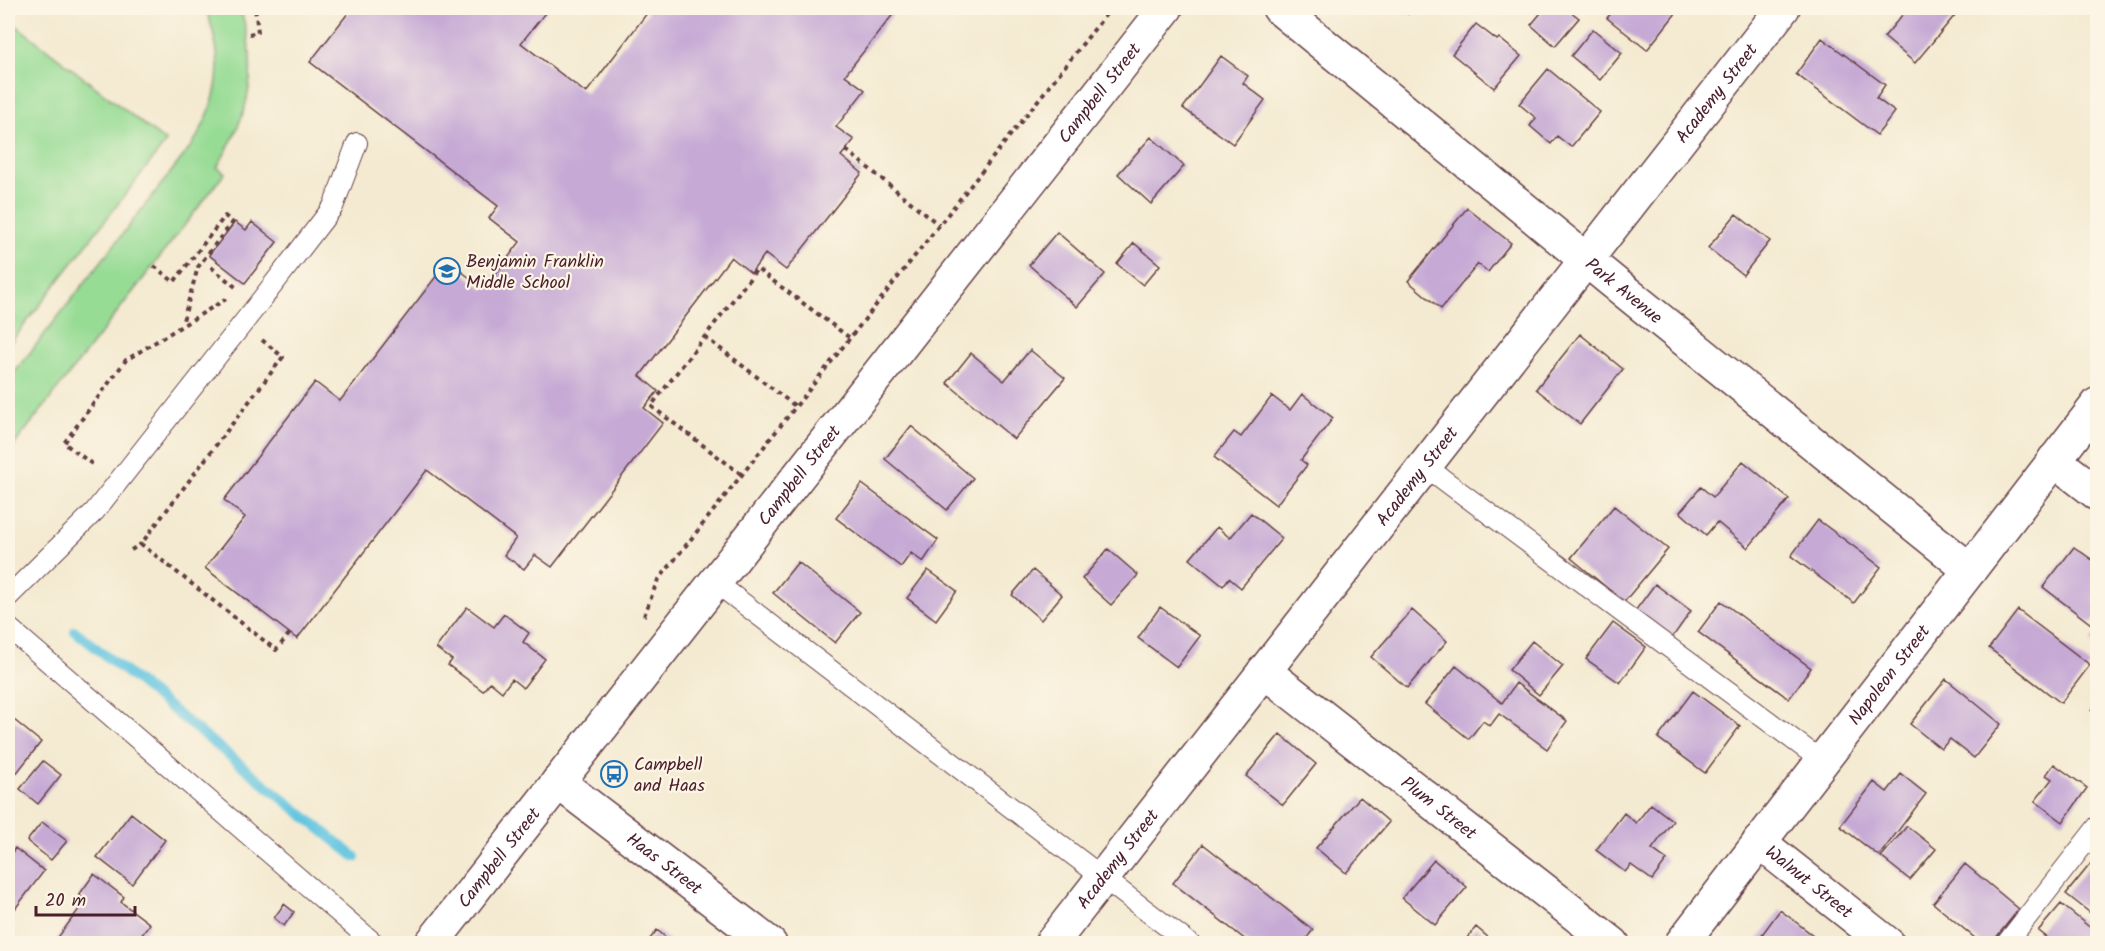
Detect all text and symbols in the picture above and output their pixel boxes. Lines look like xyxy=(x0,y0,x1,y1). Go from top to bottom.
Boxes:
street label: Campbell Street xyxy=(1051,36,1150,151)
street label: Academy Street xyxy=(1669,37,1767,150)
place label: Benjamin Franklin Middle School xyxy=(466,248,604,298)
street label: Park Avenue xyxy=(1578,251,1668,332)
school or university icon: Benjamin Franklin Middle School xyxy=(432,256,462,286)
street label: Campbell Street xyxy=(751,419,850,533)
street label: Academy Street xyxy=(1370,420,1467,533)
street label: Napoleon Street xyxy=(1842,618,1939,732)
place label: Campbell and Haas xyxy=(634,751,705,801)
bus stop icon: Campbell and Haas xyxy=(599,759,629,789)
street label: Plum Street xyxy=(1394,770,1483,849)
street label: Campbell Street xyxy=(451,801,550,915)
street label: Academy Street xyxy=(1070,803,1168,916)
street label: Haas Street xyxy=(619,826,709,904)
street label: Walnut Street xyxy=(1758,839,1859,927)
scale bar xyxy=(36,879,135,917)
text: 20 m xyxy=(45,887,86,916)

